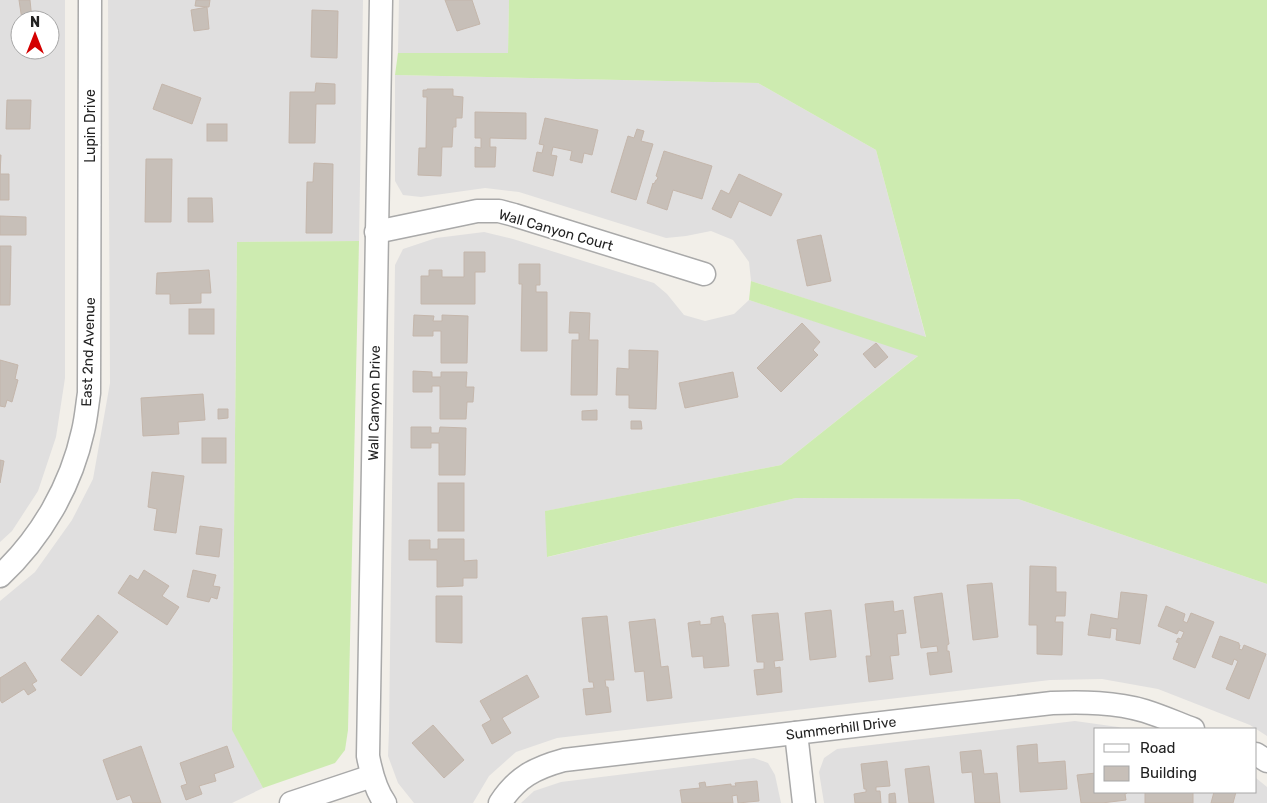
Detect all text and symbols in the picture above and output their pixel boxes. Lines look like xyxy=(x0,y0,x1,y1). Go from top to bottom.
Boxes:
north arrow xyxy=(10,10,60,60)
text: N xyxy=(30,14,40,31)
street label: Lupin Drive xyxy=(82,89,99,163)
street label: Wall Canyon Court xyxy=(497,206,616,255)
street label: East 2nd Avenue xyxy=(78,297,99,407)
street label: Wall Canyon Drive xyxy=(365,345,384,461)
street label: Summerhill Drive xyxy=(785,713,897,744)
legend xyxy=(1094,728,1257,793)
text: Road xyxy=(1140,739,1176,757)
text: Building xyxy=(1140,764,1197,782)

